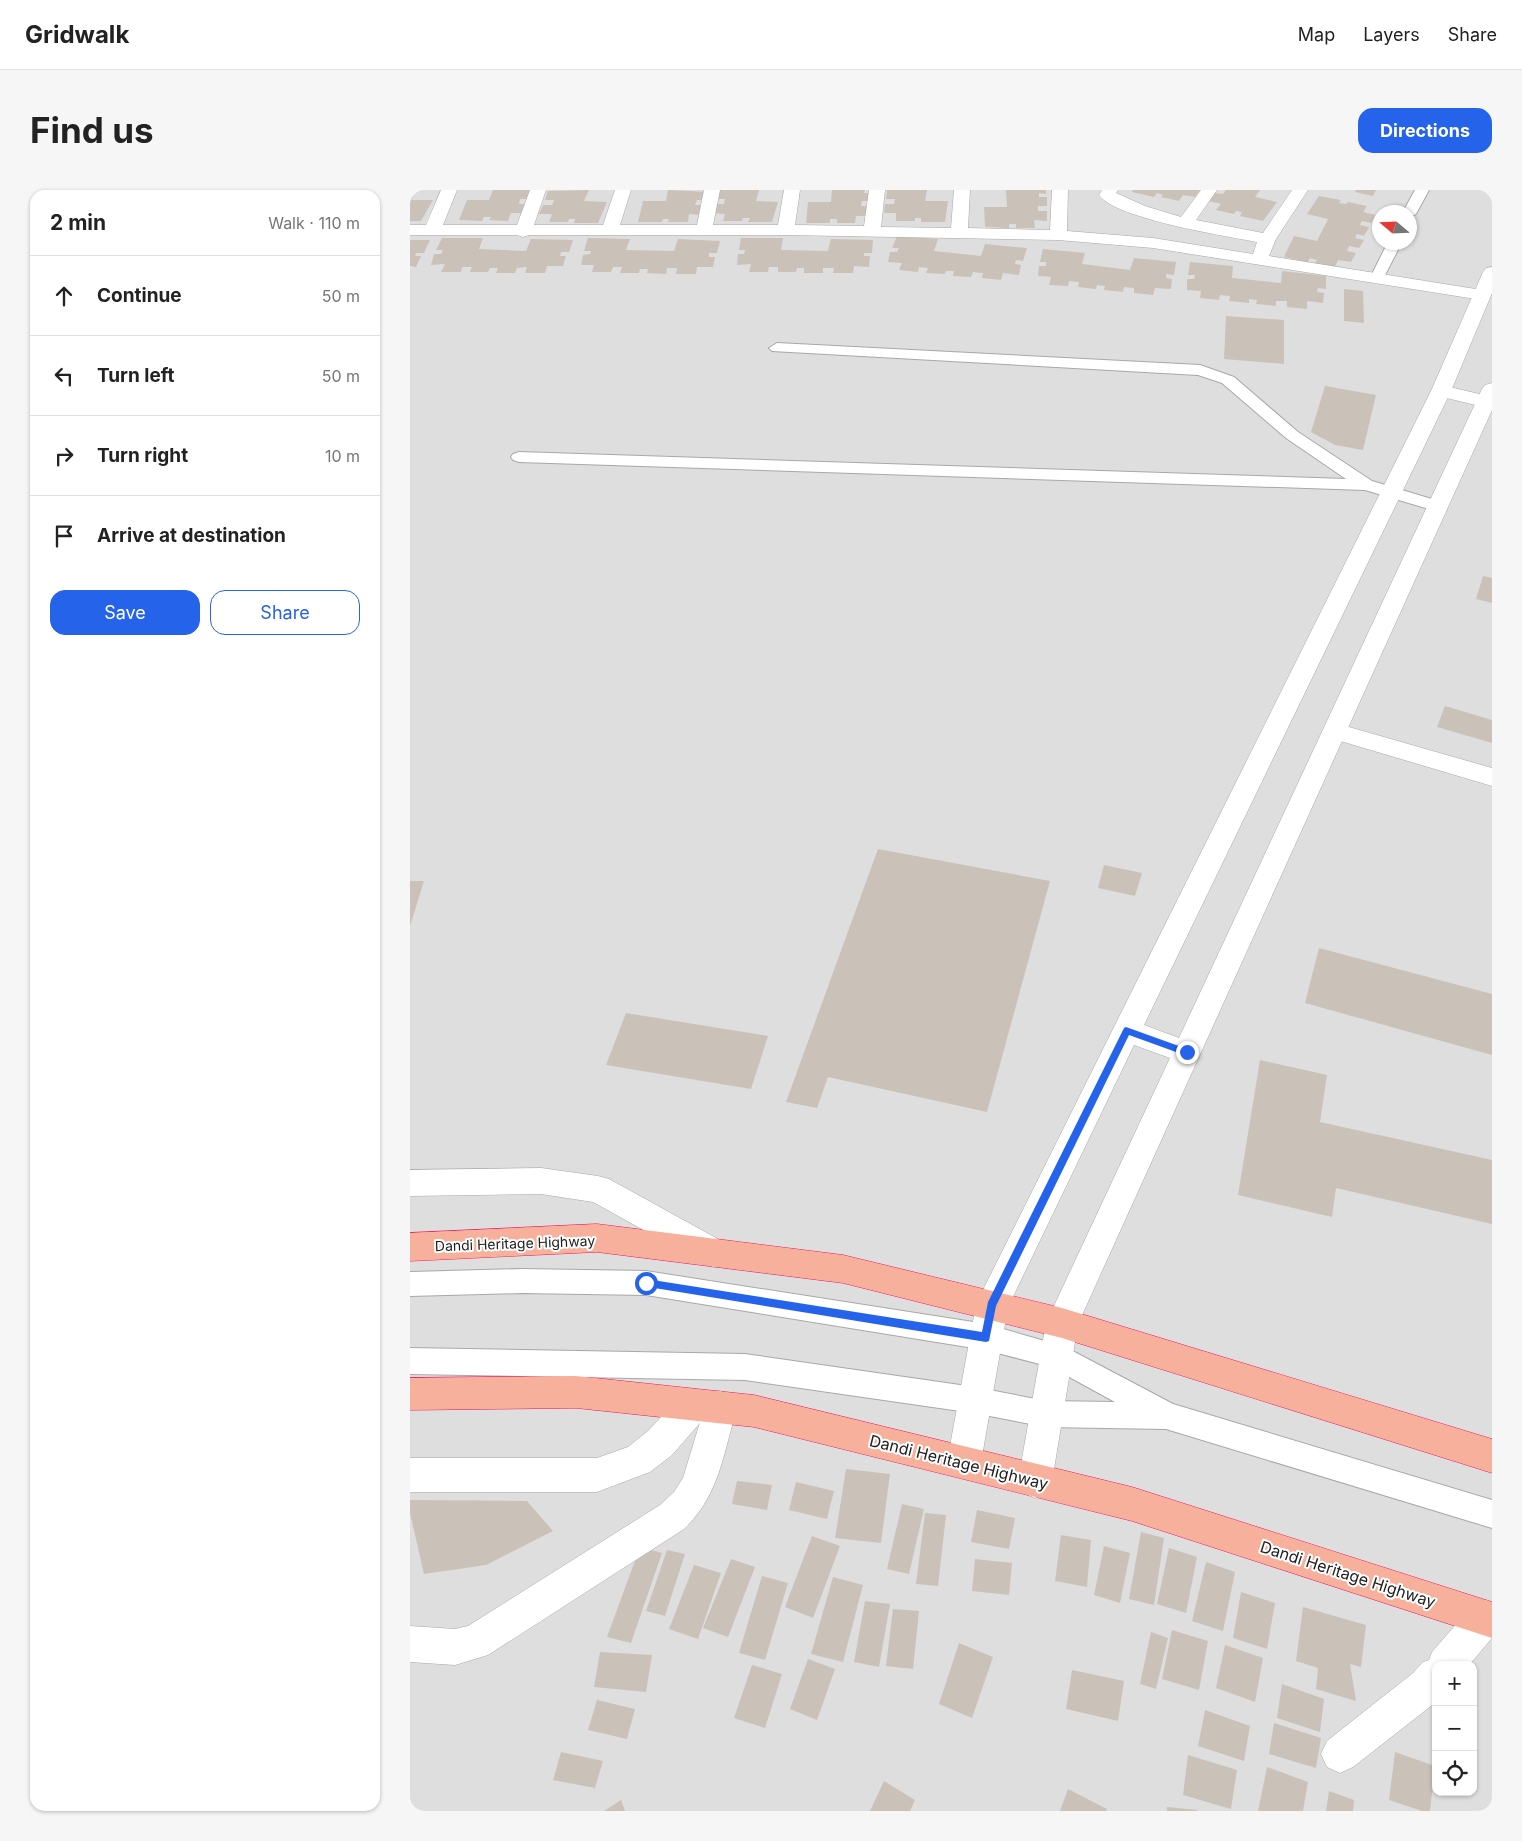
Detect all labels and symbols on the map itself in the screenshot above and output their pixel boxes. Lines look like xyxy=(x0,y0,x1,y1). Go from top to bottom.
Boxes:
north arrow xyxy=(1372,205,1417,250)
route end xyxy=(1176,1041,1199,1064)
street label: Dandi Heritage Highway xyxy=(435,1232,596,1254)
route start xyxy=(635,1272,658,1295)
street label: Dandi Heritage Highway xyxy=(868,1430,1050,1494)
street label: Dandi Heritage Highway xyxy=(1258,1536,1438,1612)

